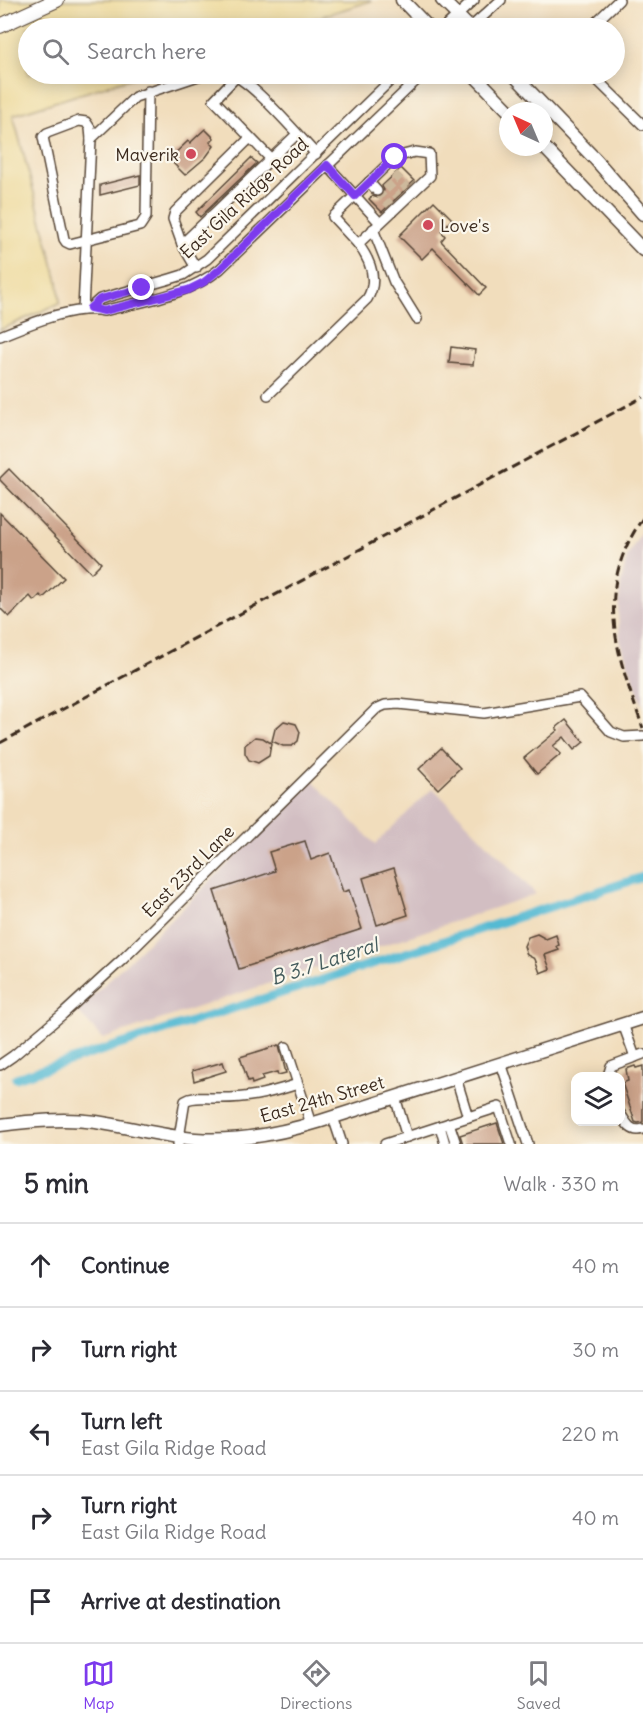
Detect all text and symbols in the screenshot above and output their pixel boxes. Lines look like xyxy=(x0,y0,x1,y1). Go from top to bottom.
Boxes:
search box xyxy=(18,18,625,84)
icon: search xyxy=(39,35,72,68)
text: Search here xyxy=(87,37,206,65)
north arrow xyxy=(499,102,553,156)
street label: East Gila Ridge Road xyxy=(175,132,313,263)
place label: Maverik xyxy=(115,143,179,166)
route start xyxy=(381,143,407,169)
marker: Maverik xyxy=(184,147,198,161)
place label: Love's xyxy=(440,214,490,237)
marker: Love's xyxy=(421,218,435,232)
route end xyxy=(128,274,154,300)
street label: East 23rd Lane xyxy=(137,820,239,922)
water label: B 3.7 Lateral xyxy=(267,931,383,990)
street label: East 24th Street xyxy=(257,1070,387,1128)
map controls xyxy=(571,1072,625,1126)
button: layers xyxy=(571,1072,625,1126)
text: 5 min xyxy=(24,1167,89,1200)
text: Walk · 330 m xyxy=(503,1171,619,1196)
icon: ahead xyxy=(24,1249,57,1282)
text: Continue xyxy=(81,1251,170,1279)
text: 40 m xyxy=(572,1253,619,1278)
icon: right xyxy=(24,1333,57,1366)
text: Turn right xyxy=(81,1335,177,1363)
text: 30 m xyxy=(572,1337,619,1362)
text: Turn left xyxy=(81,1407,162,1435)
icon: left xyxy=(24,1417,57,1450)
text: 220 m xyxy=(562,1421,619,1446)
text: East Gila Ridge Road xyxy=(81,1435,267,1460)
text: Turn right xyxy=(81,1491,177,1519)
icon: right xyxy=(24,1501,57,1534)
text: 40 m xyxy=(572,1505,619,1530)
text: East Gila Ridge Road xyxy=(81,1519,267,1544)
icon: arrive xyxy=(24,1585,57,1618)
text: Arrive at destination xyxy=(81,1587,281,1615)
tab: Map xyxy=(82,1657,115,1713)
tab: Directions xyxy=(280,1657,352,1713)
tab: Saved xyxy=(517,1657,561,1713)

